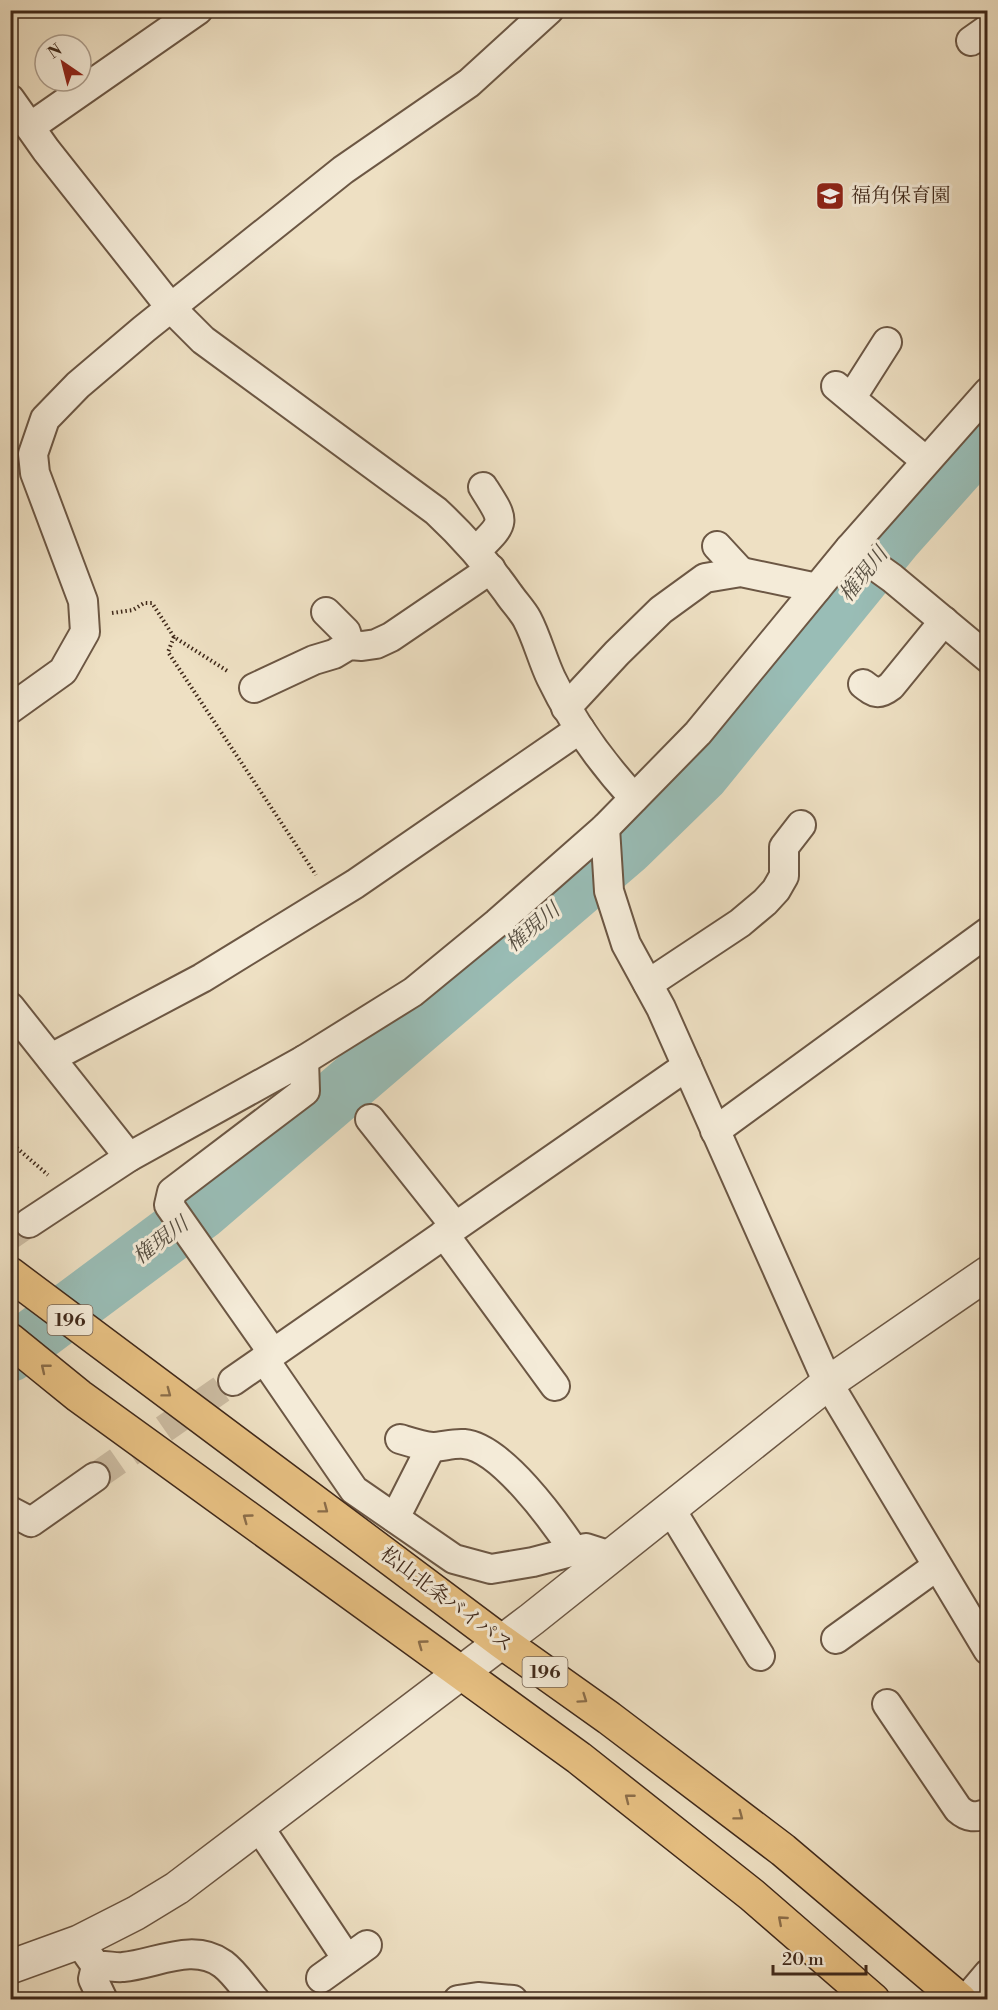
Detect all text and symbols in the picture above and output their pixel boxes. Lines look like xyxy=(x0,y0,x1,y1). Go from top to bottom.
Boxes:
north arrow xyxy=(33,33,93,93)
text: N xyxy=(44,40,66,63)
school or university icon: 福角保育園 xyxy=(814,180,846,212)
place label: 福角保育園 xyxy=(851,184,951,209)
water label: 権現川 xyxy=(834,541,895,608)
water label: 権現川 xyxy=(501,897,567,958)
water label: 権現川 xyxy=(128,1210,196,1270)
road number: 196 xyxy=(48,1305,92,1335)
one-way arrow xyxy=(41,1364,52,1375)
one-way arrow xyxy=(161,1386,172,1397)
one-way arrow xyxy=(317,1502,328,1513)
one-way arrow xyxy=(243,1514,254,1525)
street label: 松山北条バイパス xyxy=(375,1542,517,1658)
one-way arrow xyxy=(418,1640,429,1651)
road number: 196 xyxy=(522,1657,568,1687)
one-way arrow xyxy=(576,1692,587,1703)
one-way arrow xyxy=(625,1795,636,1806)
one-way arrow xyxy=(732,1809,743,1820)
one-way arrow xyxy=(778,1916,789,1927)
scale bar xyxy=(773,1938,866,1976)
text: 20 m xyxy=(782,1948,824,1971)

